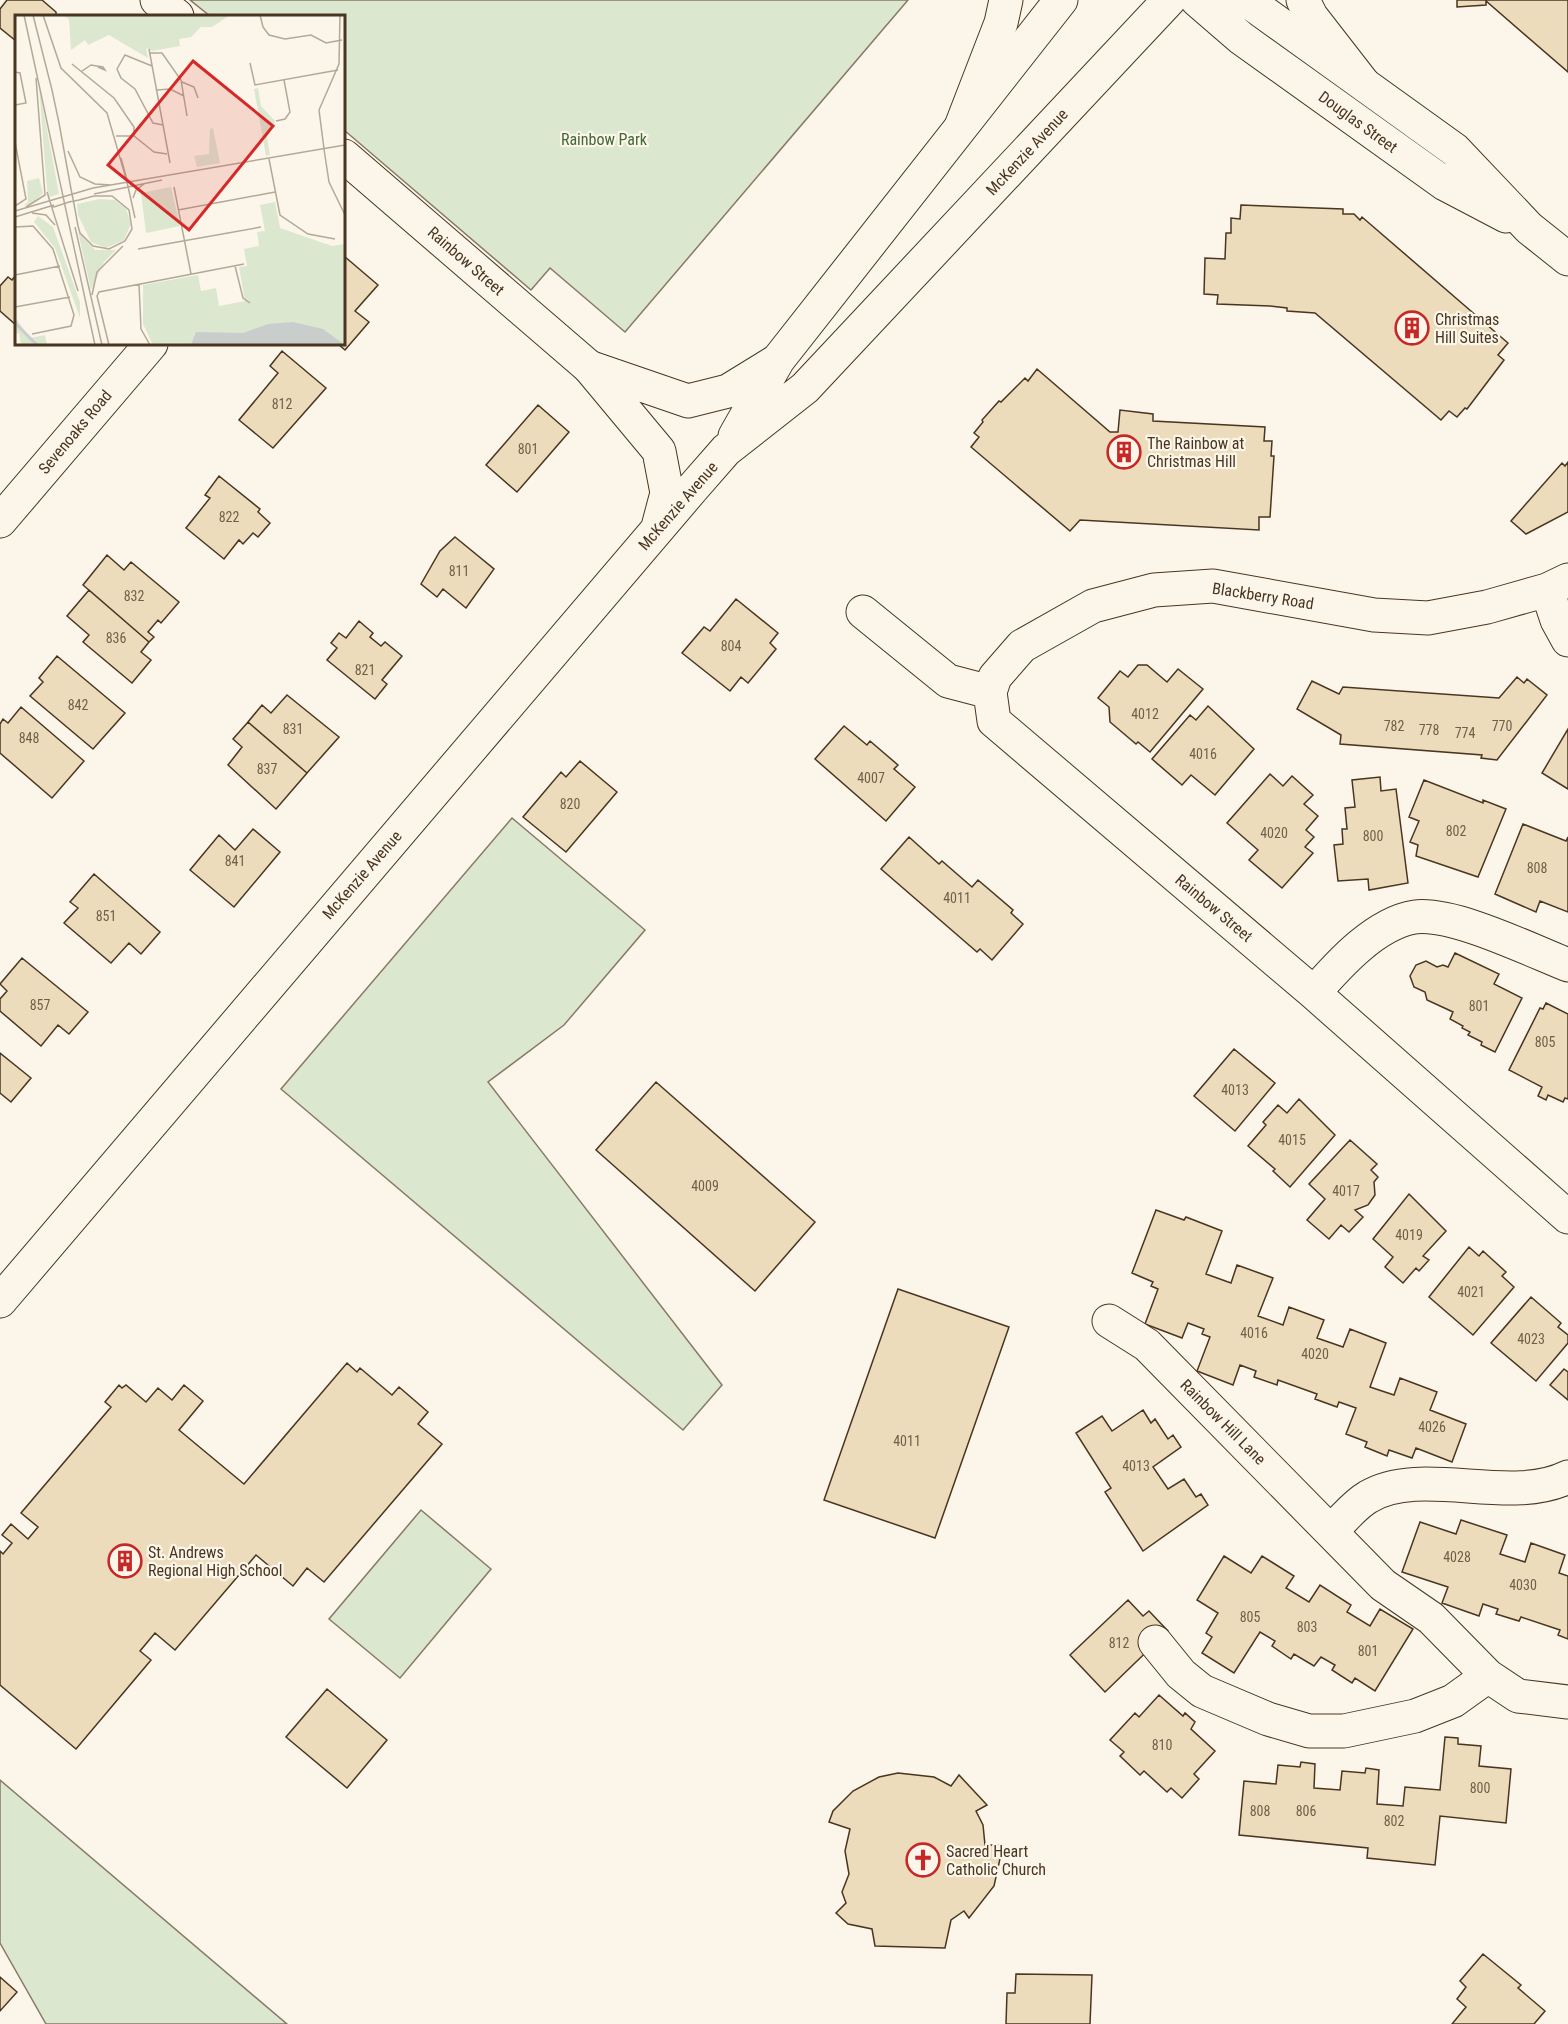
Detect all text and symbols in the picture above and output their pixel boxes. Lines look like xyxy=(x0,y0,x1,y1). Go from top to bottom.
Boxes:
inset map xyxy=(15,15,345,345)
street label: Douglas Street xyxy=(1315,87,1401,157)
street label: McKenzie Avenue xyxy=(982,105,1072,199)
park label: Rainbow Park xyxy=(561,130,648,149)
street label: Rainbow Street xyxy=(424,223,508,300)
building icon: Christmas Hill Suites xyxy=(1394,310,1430,346)
place label: Christmas Hill Suites xyxy=(1435,310,1499,347)
street label: Sevenoaks Road xyxy=(34,386,116,478)
house number: 812 xyxy=(272,396,292,412)
building icon: The Rainbow at Christmas Hill xyxy=(1106,434,1142,470)
place label: The Rainbow at Christmas Hill xyxy=(1147,434,1244,471)
house number: 801 xyxy=(518,441,538,457)
street label: McKenzie Avenue xyxy=(634,458,722,554)
house number: 822 xyxy=(219,509,239,525)
house number: 811 xyxy=(449,563,469,579)
street label: Blackberry Road xyxy=(1211,579,1315,613)
house number: 832 xyxy=(124,588,144,604)
house number: 836 xyxy=(106,630,126,646)
house number: 804 xyxy=(721,638,741,654)
house number: 821 xyxy=(355,662,375,678)
house number: 842 xyxy=(68,697,88,713)
house number: 4012 xyxy=(1131,706,1159,722)
house number: 782 xyxy=(1384,718,1404,734)
house number: 770 xyxy=(1492,718,1512,734)
house number: 831 xyxy=(283,721,303,737)
house number: 778 xyxy=(1419,722,1439,738)
house number: 774 xyxy=(1455,725,1475,741)
house number: 848 xyxy=(19,730,39,746)
house number: 4016 xyxy=(1189,746,1217,762)
house number: 837 xyxy=(257,761,277,777)
house number: 4007 xyxy=(857,770,885,786)
house number: 820 xyxy=(560,796,580,812)
house number: 802 xyxy=(1446,823,1466,839)
house number: 4020 xyxy=(1260,825,1288,841)
street label: McKenzie Avenue xyxy=(318,827,406,923)
house number: 800 xyxy=(1363,828,1383,844)
house number: 841 xyxy=(225,853,245,869)
house number: 808 xyxy=(1527,860,1547,876)
street label: Rainbow Street xyxy=(1171,870,1257,946)
house number: 4011 xyxy=(943,890,971,906)
house number: 851 xyxy=(96,908,116,924)
house number: 857 xyxy=(30,997,50,1013)
house number: 801 xyxy=(1469,998,1489,1014)
house number: 805 xyxy=(1535,1034,1555,1050)
house number: 4013 xyxy=(1221,1082,1249,1098)
house number: 4015 xyxy=(1278,1132,1306,1148)
house number: 4009 xyxy=(691,1178,719,1194)
house number: 4017 xyxy=(1332,1183,1360,1199)
house number: 4019 xyxy=(1395,1227,1423,1243)
house number: 4021 xyxy=(1457,1284,1485,1300)
house number: 4016 xyxy=(1240,1325,1268,1341)
house number: 4023 xyxy=(1517,1331,1545,1347)
house number: 4020 xyxy=(1301,1346,1329,1362)
street label: Rainbow Hill Lane xyxy=(1176,1375,1270,1469)
house number: 4026 xyxy=(1418,1419,1446,1435)
house number: 4011 xyxy=(893,1433,921,1449)
house number: 4013 xyxy=(1122,1458,1150,1474)
building icon: St. Andrews Regional High School xyxy=(107,1543,143,1579)
place label: St. Andrews Regional High School xyxy=(148,1543,282,1580)
house number: 4028 xyxy=(1443,1549,1471,1565)
house number: 4030 xyxy=(1509,1577,1537,1593)
house number: 805 xyxy=(1240,1609,1260,1625)
house number: 803 xyxy=(1297,1619,1317,1635)
house number: 812 xyxy=(1109,1635,1129,1651)
house number: 801 xyxy=(1358,1643,1378,1659)
house number: 810 xyxy=(1152,1737,1172,1753)
house number: 800 xyxy=(1470,1780,1490,1796)
house number: 808 xyxy=(1250,1803,1270,1819)
house number: 806 xyxy=(1296,1803,1316,1819)
house number: 802 xyxy=(1384,1813,1404,1829)
church icon: Sacred Heart Catholic Church xyxy=(905,1842,941,1878)
place label: Sacred Heart Catholic Church xyxy=(946,1842,1046,1879)

